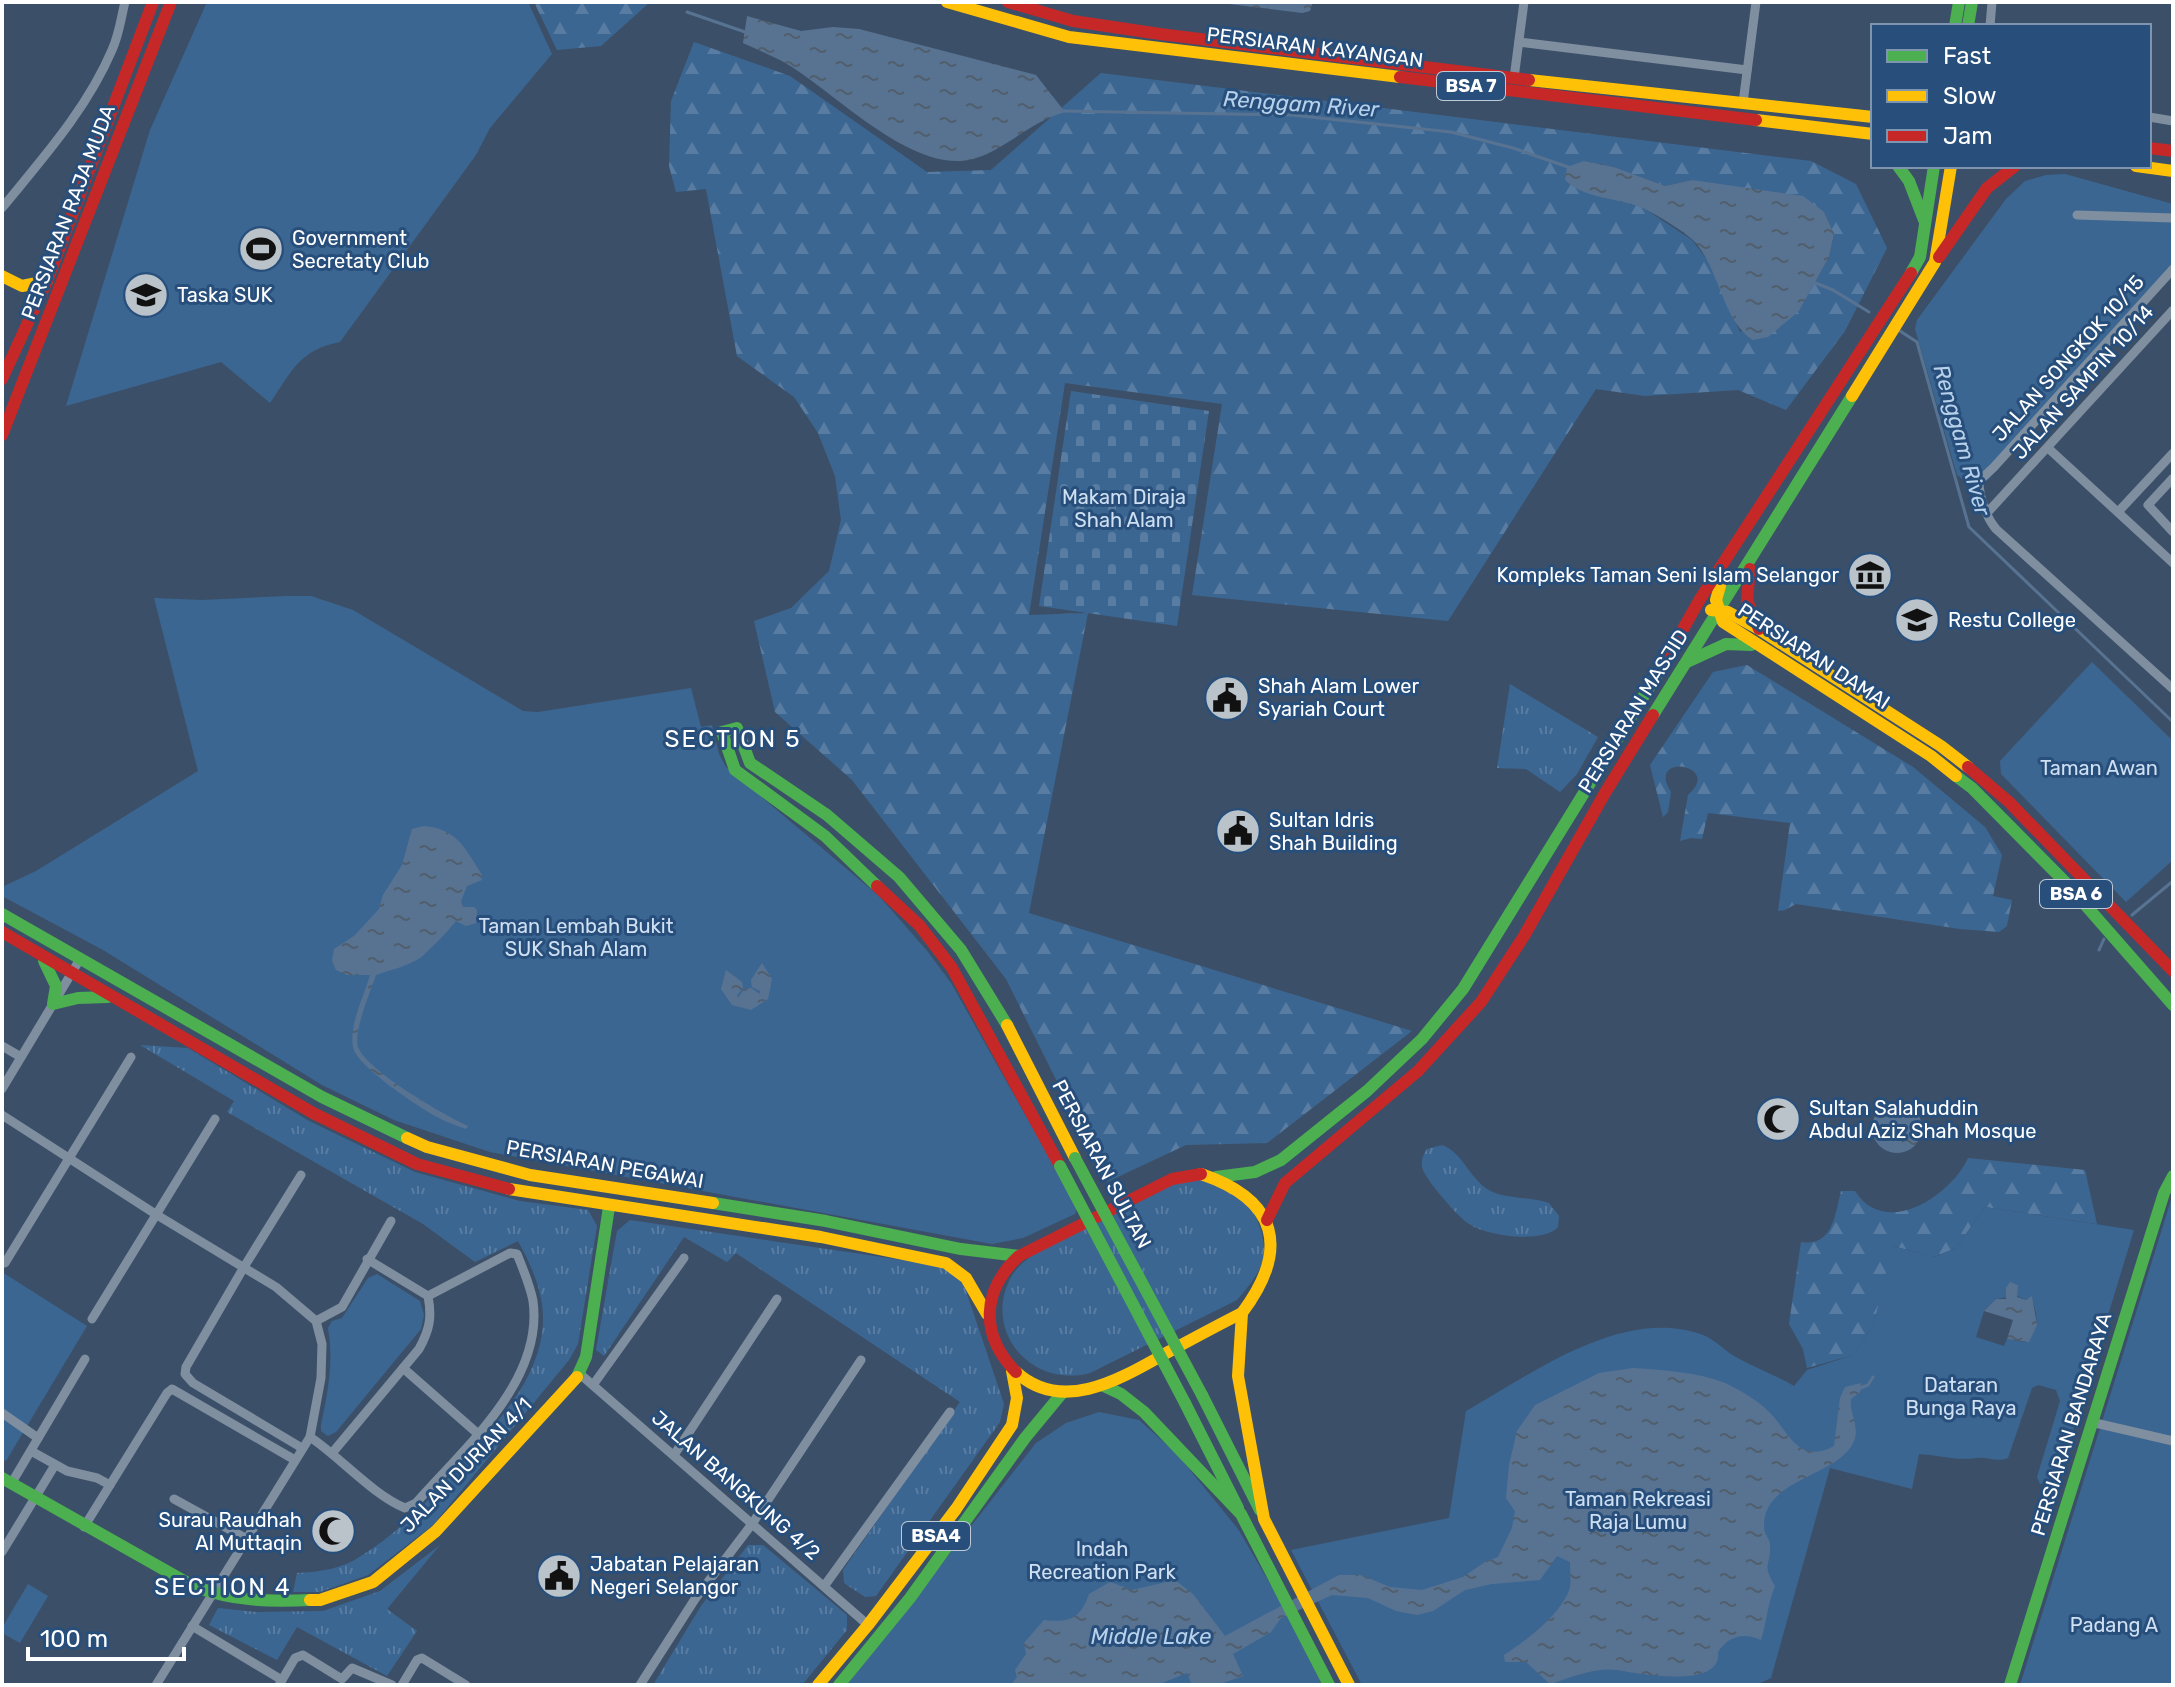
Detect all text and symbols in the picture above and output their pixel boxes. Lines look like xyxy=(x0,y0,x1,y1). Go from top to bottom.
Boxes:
street label: PERSIARAN KAYANGAN xyxy=(1205,22,1425,72)
legend xyxy=(1871,24,2151,168)
text: Fast xyxy=(1943,42,1991,70)
road number: BSA 7 xyxy=(1437,72,1505,100)
text: Slow xyxy=(1943,82,1996,110)
water label: Renggam River xyxy=(1222,85,1381,123)
street label: PERSIARAN RAJA MUDA xyxy=(16,101,120,323)
text: Jam xyxy=(1943,122,1993,150)
sports icon: Government Secretaty Club xyxy=(237,225,285,273)
place label: Government Secretaty Club xyxy=(292,226,429,273)
street label: JALAN SONGKOK 10/15 xyxy=(1987,270,2149,446)
school or university icon: Taska SUK xyxy=(122,271,170,319)
place label: Taska SUK xyxy=(177,283,273,307)
street label: JALAN SAMPIN 10/14 xyxy=(2007,300,2159,464)
water label: Renggam River xyxy=(1927,361,1997,520)
park label: Makam Diraja Shah Alam xyxy=(1062,485,1186,532)
museum icon: Kompleks Taman Seni Islam Selangor xyxy=(1846,551,1894,599)
place label: Kompleks Taman Seni Islam Selangor xyxy=(1497,563,1839,587)
school or university icon: Restu College xyxy=(1893,596,1941,644)
street label: PERSIARAN DAMAI xyxy=(1734,598,1894,714)
place label: Restu College xyxy=(1948,608,2076,632)
street label: PERSIARAN MASJID xyxy=(1573,625,1693,797)
public building icon: Shah Alam Lower Syariah Court xyxy=(1203,674,1251,722)
place label: Shah Alam Lower Syariah Court xyxy=(1258,674,1419,721)
district label: SECTION 5 xyxy=(665,725,801,753)
park label: Taman Awan xyxy=(2040,756,2158,780)
public building icon: Sultan Idris Shah Building xyxy=(1214,807,1262,855)
place label: Sultan Idris Shah Building xyxy=(1269,808,1398,855)
road number: BSA 6 xyxy=(2040,880,2112,908)
park label: Taman Lembah Bukit SUK Shah Alam xyxy=(478,914,674,961)
street label: PERSIARAN SULTAN xyxy=(1047,1076,1157,1252)
mosque icon: Sultan Salahuddin Abdul Aziz Shah Mosque xyxy=(1754,1095,1802,1143)
place label: Sultan Salahuddin Abdul Aziz Shah Mosque xyxy=(1809,1096,2036,1143)
street label: PERSIARAN PEGAWAI xyxy=(504,1135,706,1193)
street label: PERSIARAN BANDARAYA xyxy=(2026,1310,2116,1538)
park label: Dataran Bunga Raya xyxy=(1905,1373,2017,1420)
street label: JALAN DURIAN 4/1 xyxy=(395,1393,537,1537)
street label: JALAN BANGKUNG 4/2 xyxy=(647,1405,825,1565)
park label: Taman Rekreasi Raja Lumu xyxy=(1565,1487,1711,1534)
mosque icon: Surau Raudhah Al Muttaqin xyxy=(309,1507,357,1555)
place label: Surau Raudhah Al Muttaqin xyxy=(159,1508,302,1555)
road number: BSA4 xyxy=(902,1522,970,1550)
park label: Indah Recreation Park xyxy=(1028,1537,1176,1584)
public building icon: Jabatan Pelajaran Negeri Selangor xyxy=(535,1552,583,1600)
place label: Jabatan Pelajaran Negeri Selangor xyxy=(590,1552,759,1599)
district label: SECTION 4 xyxy=(154,1573,292,1601)
scale bar xyxy=(28,1611,184,1661)
park label: Padang A xyxy=(2070,1613,2158,1637)
water label: Middle Lake xyxy=(1091,1623,1211,1650)
text: 100 m xyxy=(40,1625,108,1653)

